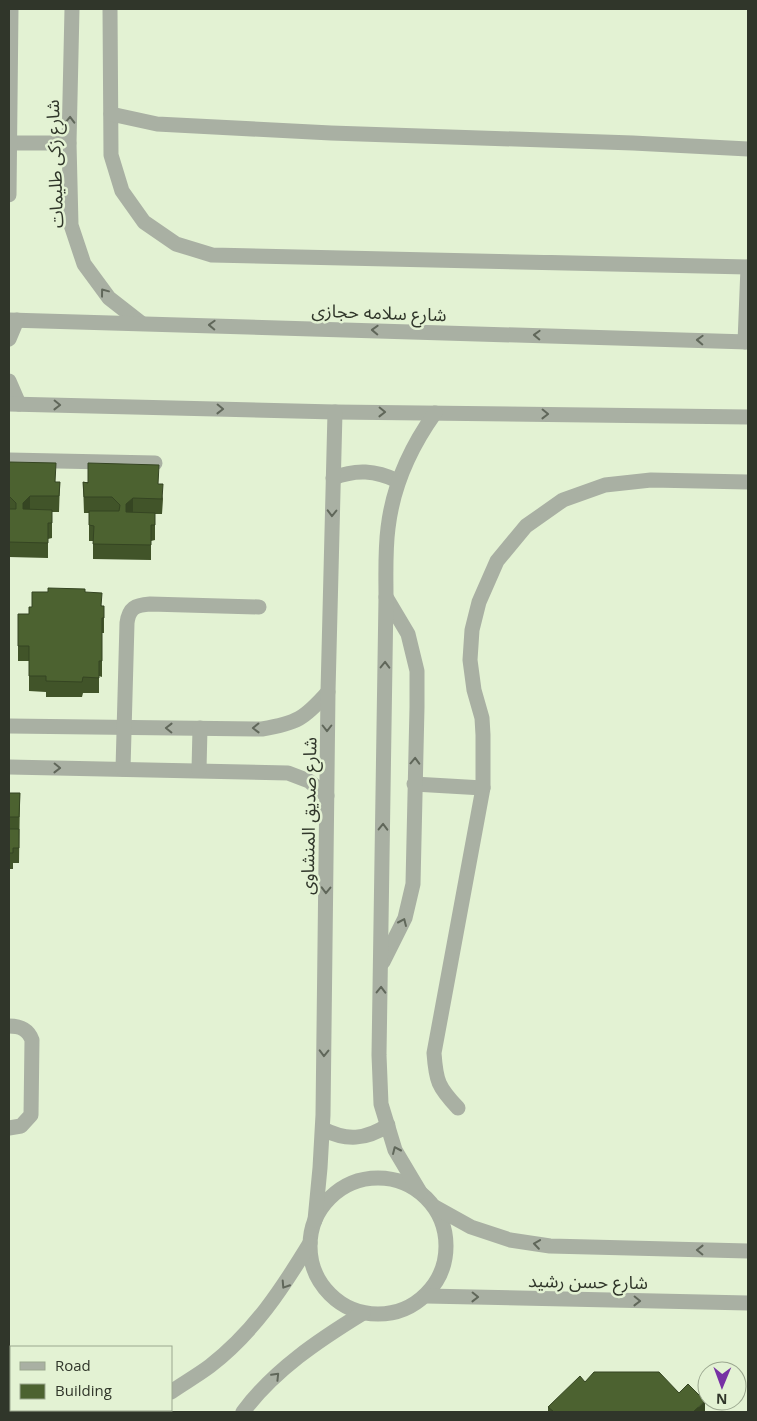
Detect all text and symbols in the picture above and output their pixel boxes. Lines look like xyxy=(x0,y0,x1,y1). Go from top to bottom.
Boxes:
street label: شارع زكى طليمات xyxy=(40,99,71,229)
one-way arrow xyxy=(64,116,75,124)
one-way arrow xyxy=(102,289,110,298)
street label: شارع سلامه حجازى xyxy=(311,298,447,329)
one-way arrow xyxy=(208,320,216,330)
one-way arrow xyxy=(370,325,378,335)
one-way arrow xyxy=(533,330,540,340)
one-way arrow xyxy=(695,335,703,345)
one-way arrow xyxy=(54,400,62,410)
one-way arrow xyxy=(216,404,224,414)
one-way arrow xyxy=(379,407,387,417)
one-way arrow xyxy=(541,409,549,420)
one-way arrow xyxy=(327,510,337,517)
one-way arrow xyxy=(380,660,390,668)
one-way arrow xyxy=(164,722,172,733)
one-way arrow xyxy=(252,723,260,734)
one-way arrow xyxy=(322,724,332,732)
street label: شارع صديق المنشاوى xyxy=(295,737,324,895)
one-way arrow xyxy=(410,757,420,764)
one-way arrow xyxy=(54,763,62,773)
one-way arrow xyxy=(378,823,388,830)
one-way arrow xyxy=(321,887,331,895)
one-way arrow xyxy=(397,918,407,927)
one-way arrow xyxy=(375,985,386,993)
one-way arrow xyxy=(319,1050,329,1057)
one-way arrow xyxy=(392,1146,403,1155)
one-way arrow xyxy=(533,1240,542,1250)
one-way arrow xyxy=(695,1245,703,1255)
street label: شارع حسن رشيد xyxy=(528,1268,648,1297)
one-way arrow xyxy=(281,1279,291,1288)
one-way arrow xyxy=(471,1291,479,1302)
one-way arrow xyxy=(633,1295,641,1306)
legend xyxy=(10,1346,172,1411)
text: Road xyxy=(55,1355,91,1375)
north arrow xyxy=(697,1361,747,1411)
one-way arrow xyxy=(270,1373,279,1382)
text: Building xyxy=(55,1380,112,1400)
text: N xyxy=(716,1390,728,1409)

